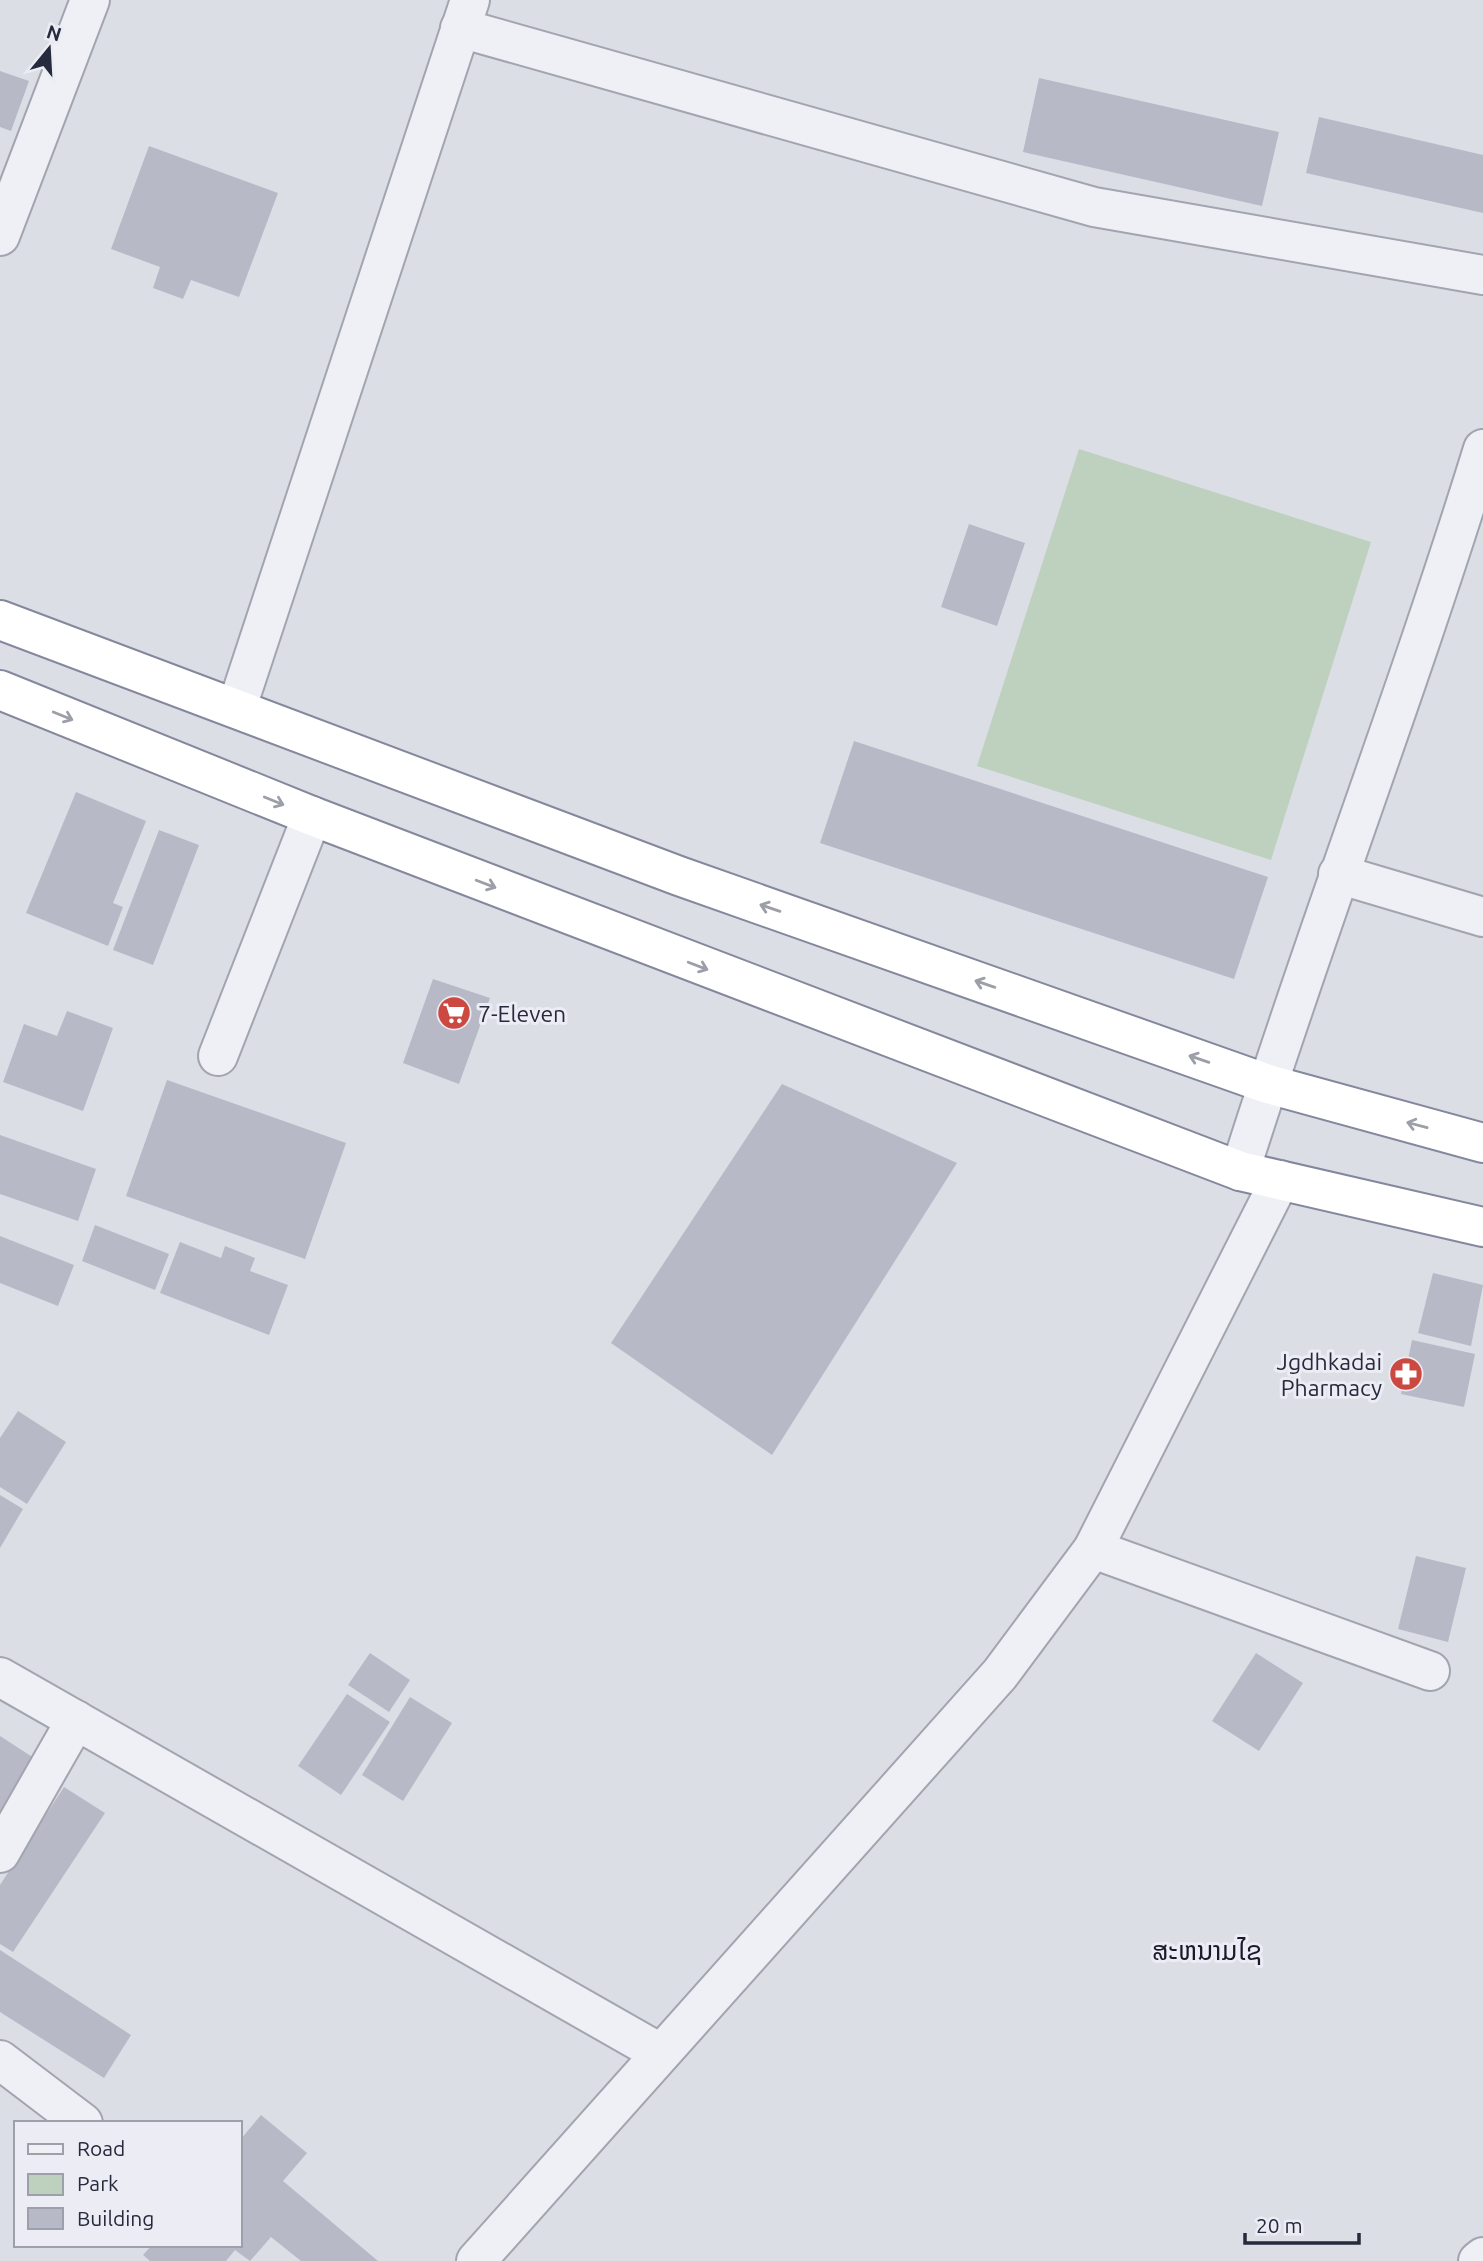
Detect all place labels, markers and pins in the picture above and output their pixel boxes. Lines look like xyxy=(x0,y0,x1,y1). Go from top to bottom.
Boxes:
supermarket icon: 7-Eleven xyxy=(435,994,473,1032)
place label: 7-Eleven xyxy=(478,1001,566,1026)
place label: Jgdhkadai Pharmacy xyxy=(1277,1349,1382,1400)
pharmacy icon: Jgdhkadai Pharmacy xyxy=(1387,1355,1425,1393)

